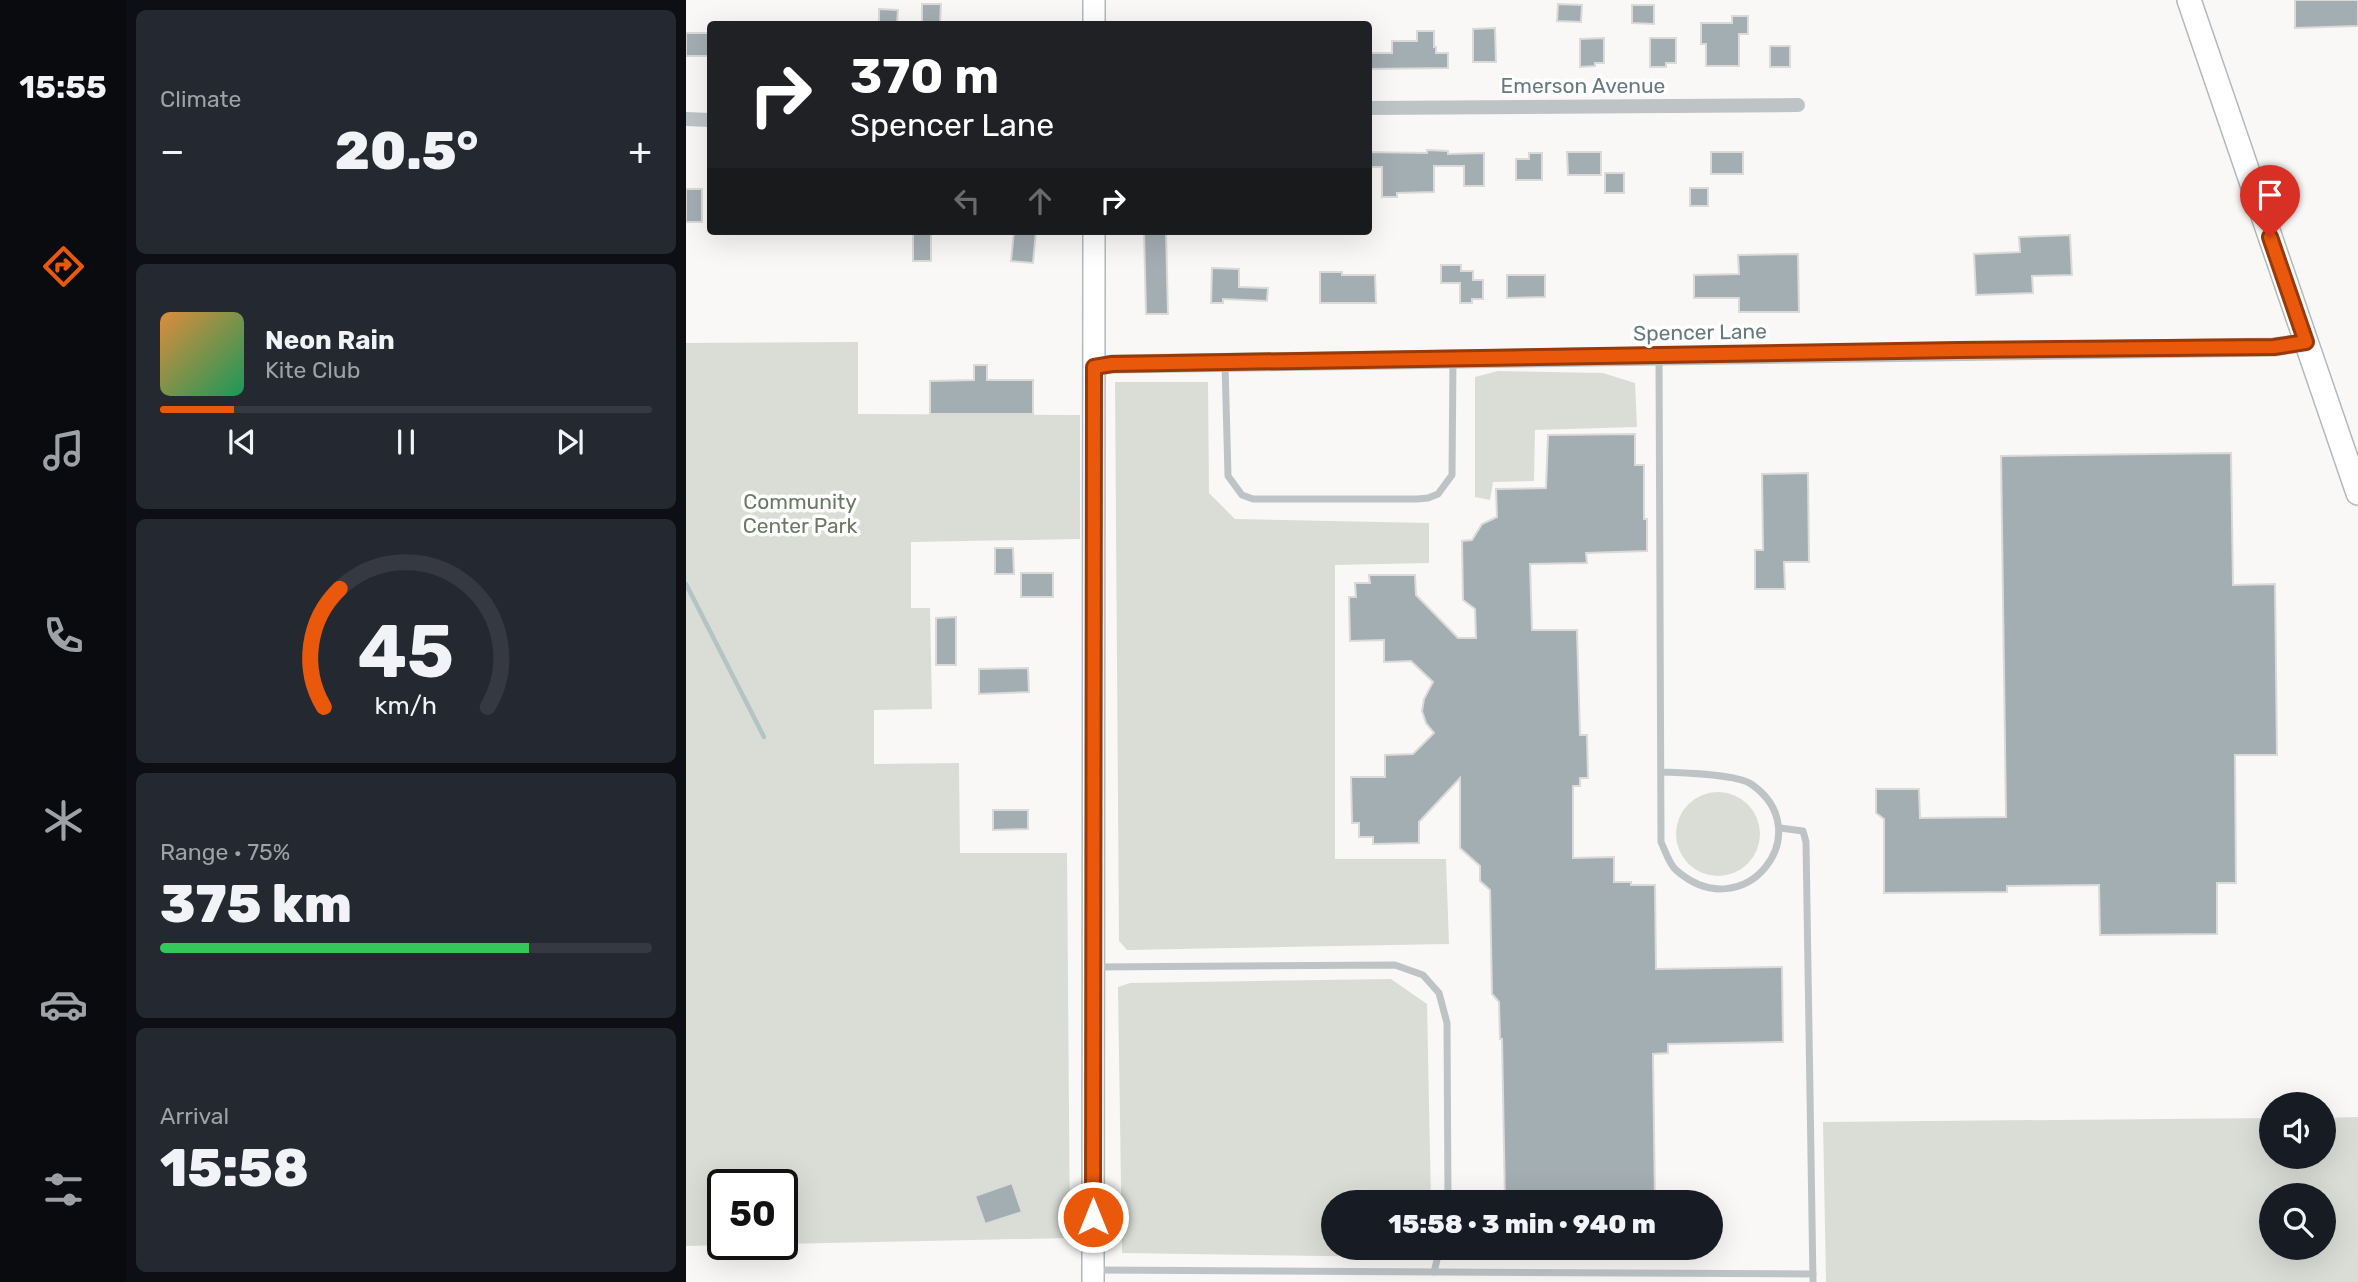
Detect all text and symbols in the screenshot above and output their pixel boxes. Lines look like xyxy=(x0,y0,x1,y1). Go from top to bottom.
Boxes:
text: 370 m xyxy=(850,47,999,105)
icon: right xyxy=(735,49,826,140)
text: 15:55 xyxy=(19,68,107,106)
street label: Emerson Avenue xyxy=(1501,73,1665,98)
text: Climate xyxy=(160,85,241,113)
text: Spencer Lane xyxy=(850,106,1054,144)
text: 20.5° xyxy=(335,120,478,182)
text: − xyxy=(160,128,185,174)
text: + xyxy=(628,128,652,174)
pin xyxy=(2240,165,2300,237)
icon: arrive xyxy=(2251,176,2289,214)
icon: left xyxy=(948,182,986,220)
icon: ahead xyxy=(1021,182,1059,220)
icon: right xyxy=(1094,182,1132,220)
icon: directions xyxy=(39,242,88,291)
street label: Spencer Lane xyxy=(1633,318,1767,346)
text: Neon Rain xyxy=(265,325,395,356)
text: Kite Club xyxy=(265,356,360,384)
icon: previous xyxy=(223,423,261,461)
icon: pause xyxy=(387,423,425,461)
icon: next xyxy=(551,423,589,461)
icon: music xyxy=(39,426,88,475)
park label: Community Center Park xyxy=(743,489,857,538)
text: 45 xyxy=(358,609,454,695)
icon: phone xyxy=(39,611,88,660)
text: km/h xyxy=(375,691,437,720)
icon: climate xyxy=(39,796,88,845)
text: Range · 75% xyxy=(160,838,290,866)
text: 375 km xyxy=(160,873,352,935)
icon: car xyxy=(39,980,88,1029)
map controls xyxy=(2259,1092,2336,1260)
button: sound xyxy=(2259,1092,2336,1169)
text: Arrival xyxy=(160,1102,229,1130)
text: 15:58 xyxy=(160,1137,309,1199)
icon: filters xyxy=(39,1165,88,1214)
speed limit sign: 50 xyxy=(707,1169,798,1260)
position arrow xyxy=(1056,1180,1130,1254)
button: search xyxy=(2259,1183,2336,1260)
text: 15:58 · 3 min · 940 m xyxy=(1388,1209,1656,1240)

